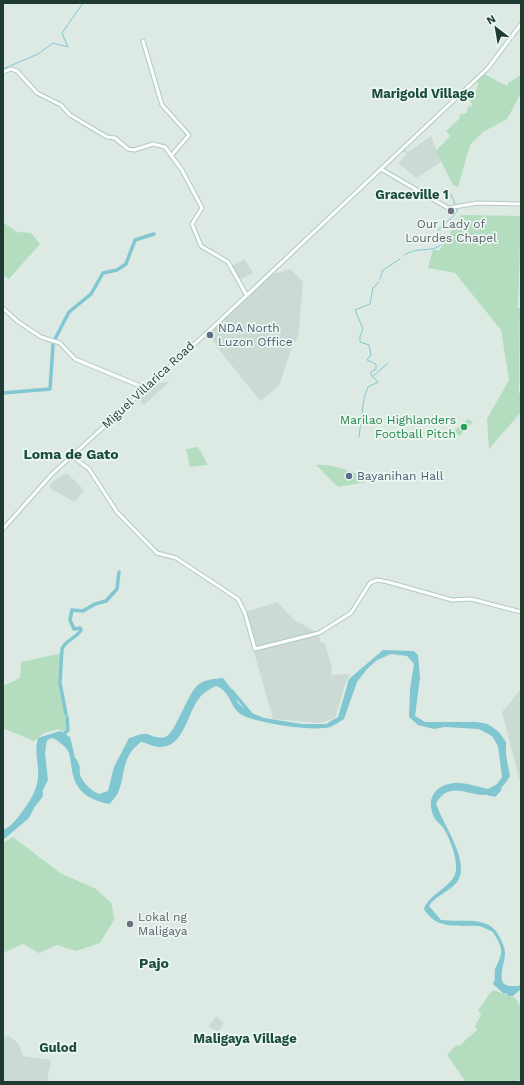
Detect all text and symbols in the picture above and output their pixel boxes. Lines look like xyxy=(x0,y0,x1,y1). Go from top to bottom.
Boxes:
north arrow xyxy=(476,8,516,48)
text: N xyxy=(484,12,498,28)
district label: Marigold Village xyxy=(371,86,475,101)
district label: Graceville 1 xyxy=(375,187,449,202)
marker: Our Lady of Lourdes Chapel xyxy=(446,206,456,216)
place label: Our Lady of Lourdes Chapel xyxy=(405,217,497,245)
place label: NDA North Luzon Office xyxy=(218,321,293,349)
marker: NDA North Luzon Office xyxy=(205,330,215,340)
street label: Miguel Villarica Road xyxy=(99,339,197,431)
place label: Marilao Highlanders Football Pitch xyxy=(340,413,456,441)
marker: Marilao Highlanders Football Pitch xyxy=(459,422,469,432)
district label: Loma de Gato xyxy=(23,446,119,462)
place label: Bayanihan Hall xyxy=(357,469,444,483)
marker: Bayanihan Hall xyxy=(344,471,354,481)
place label: Lokal ng Maligaya xyxy=(138,910,188,938)
marker: Lokal ng Maligaya xyxy=(125,919,135,929)
district label: Pajo xyxy=(139,955,169,971)
district label: Maligaya Village xyxy=(193,1031,297,1046)
district label: Gulod xyxy=(39,1040,77,1055)

